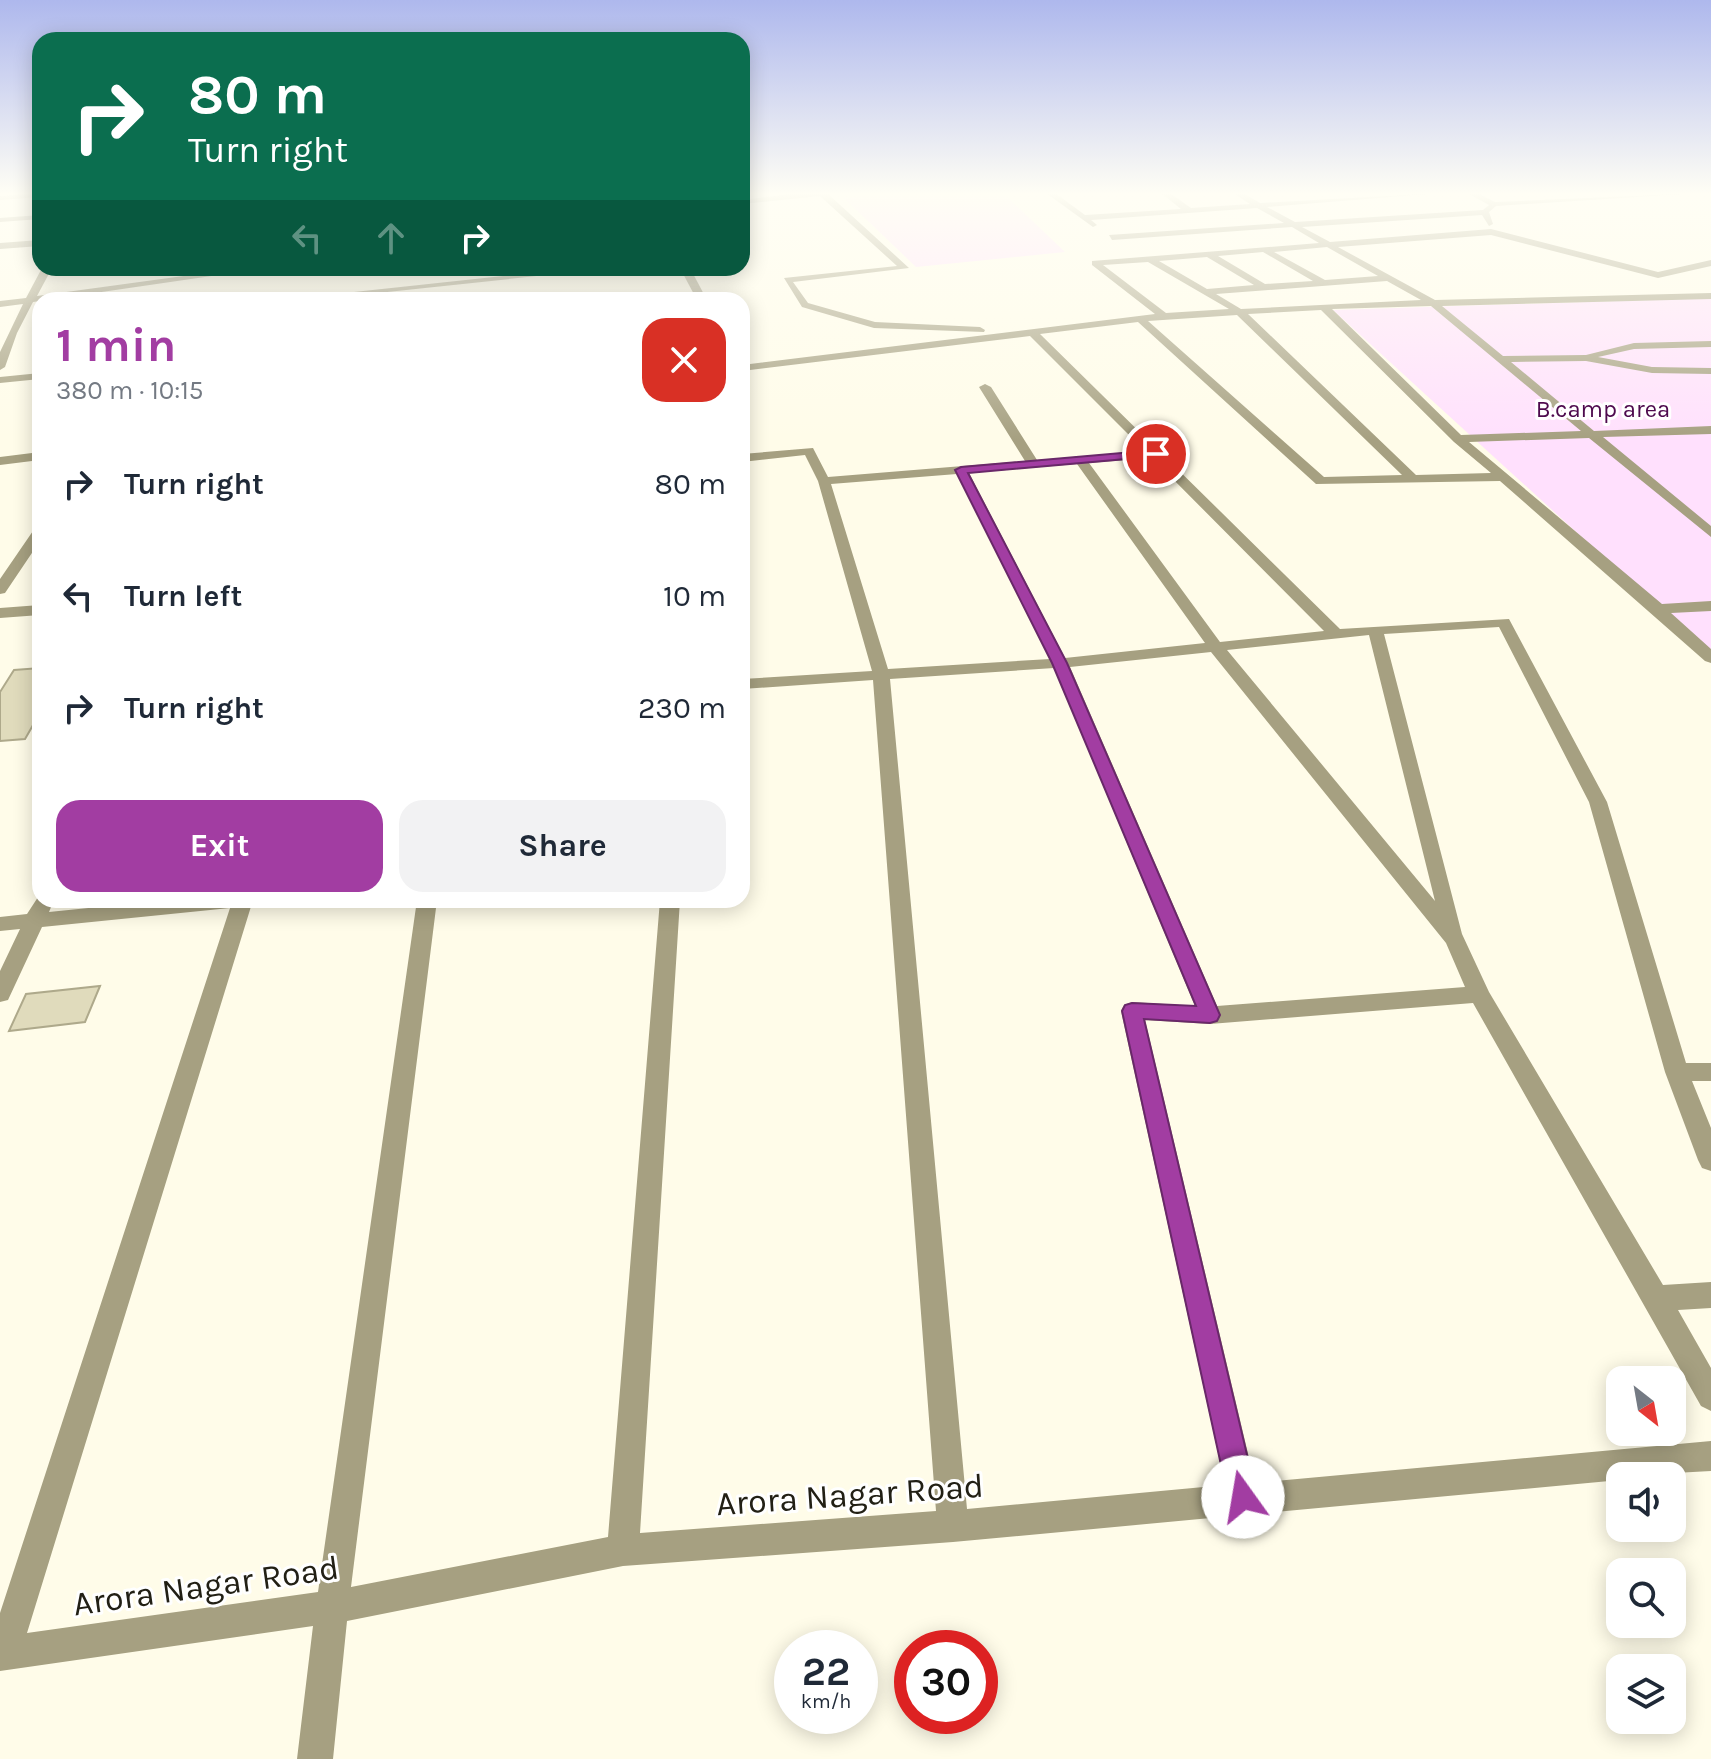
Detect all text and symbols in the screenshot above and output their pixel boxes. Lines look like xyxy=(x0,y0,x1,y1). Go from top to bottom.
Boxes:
text: 80 m xyxy=(188,62,327,127)
icon: right xyxy=(56,64,160,168)
text: Turn right xyxy=(188,129,348,171)
icon: left xyxy=(285,216,329,260)
icon: ahead xyxy=(369,216,413,260)
icon: right xyxy=(453,216,497,260)
text: 1 min xyxy=(56,317,176,373)
button: close xyxy=(642,318,726,402)
text: 380 m · 10:15 xyxy=(56,375,204,406)
park label: B.camp area xyxy=(1536,395,1670,423)
pin xyxy=(1122,420,1190,488)
icon: arrive xyxy=(1134,432,1178,476)
icon: right xyxy=(56,462,100,506)
text: Turn right xyxy=(124,466,264,502)
text: 80 m xyxy=(655,466,726,502)
icon: left xyxy=(56,574,100,618)
text: Turn left xyxy=(124,578,242,614)
text: 10 m xyxy=(663,578,726,614)
icon: right xyxy=(56,686,100,730)
text: Turn right xyxy=(124,690,264,726)
text: 230 m xyxy=(638,690,726,726)
button: Exit xyxy=(56,800,383,892)
button: Share xyxy=(399,800,726,892)
north arrow xyxy=(1606,1366,1686,1446)
map controls xyxy=(1606,1366,1686,1734)
position arrow xyxy=(1201,1455,1285,1539)
button: sound xyxy=(1606,1462,1686,1542)
street label: Arora Nagar Road xyxy=(715,1466,985,1524)
street label: Arora Nagar Road xyxy=(71,1548,341,1624)
button: search xyxy=(1606,1558,1686,1638)
speed limit sign: 30 xyxy=(894,1630,998,1734)
text: 22 xyxy=(802,1648,850,1695)
button: layers xyxy=(1606,1654,1686,1734)
text: km/h xyxy=(801,1690,851,1713)

